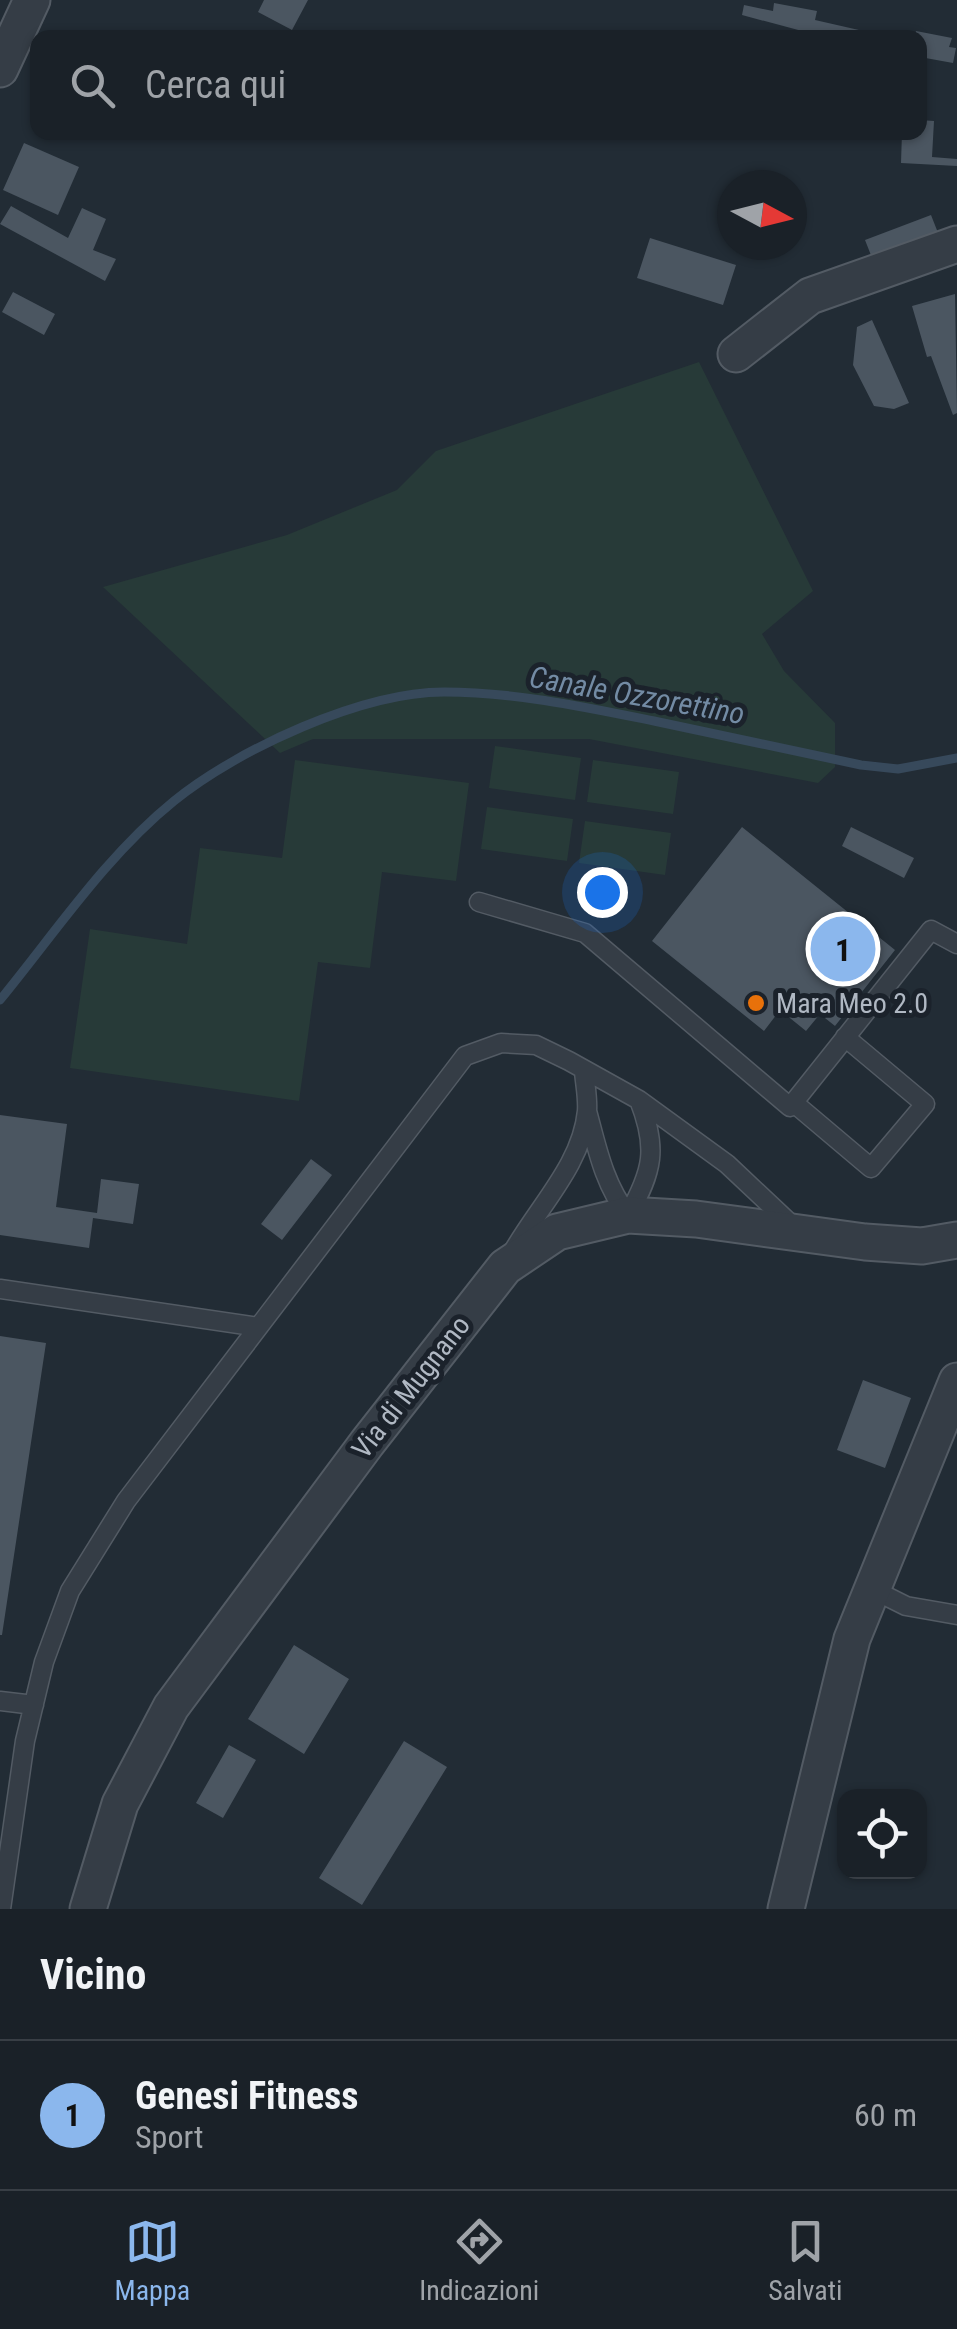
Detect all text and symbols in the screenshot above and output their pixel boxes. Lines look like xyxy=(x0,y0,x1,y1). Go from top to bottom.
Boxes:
search box xyxy=(30,30,927,140)
icon: search xyxy=(65,58,120,113)
text: Cerca qui xyxy=(145,63,286,107)
north arrow xyxy=(717,170,807,260)
water label: Canale Ozzorettino xyxy=(527,659,747,731)
your location xyxy=(577,867,628,918)
pin: 1 xyxy=(810,912,876,986)
place label: Mara Meo 2.0 xyxy=(776,987,928,1020)
marker: Mara Meo 2.0 xyxy=(745,992,767,1014)
street label: Via di Mugnano xyxy=(345,1309,477,1465)
map controls xyxy=(837,1789,927,1879)
button: locate xyxy=(837,1789,927,1879)
text: Vicino xyxy=(40,1950,146,1999)
text: Genesi Fitness xyxy=(135,2074,359,2118)
text: 1 xyxy=(64,2096,81,2134)
text: 60 m xyxy=(854,2096,917,2134)
text: Sport xyxy=(135,2118,203,2156)
tab: Mappa xyxy=(115,2214,190,2307)
tab: Indicazioni xyxy=(419,2214,539,2307)
tab: Salvati xyxy=(768,2214,842,2307)

